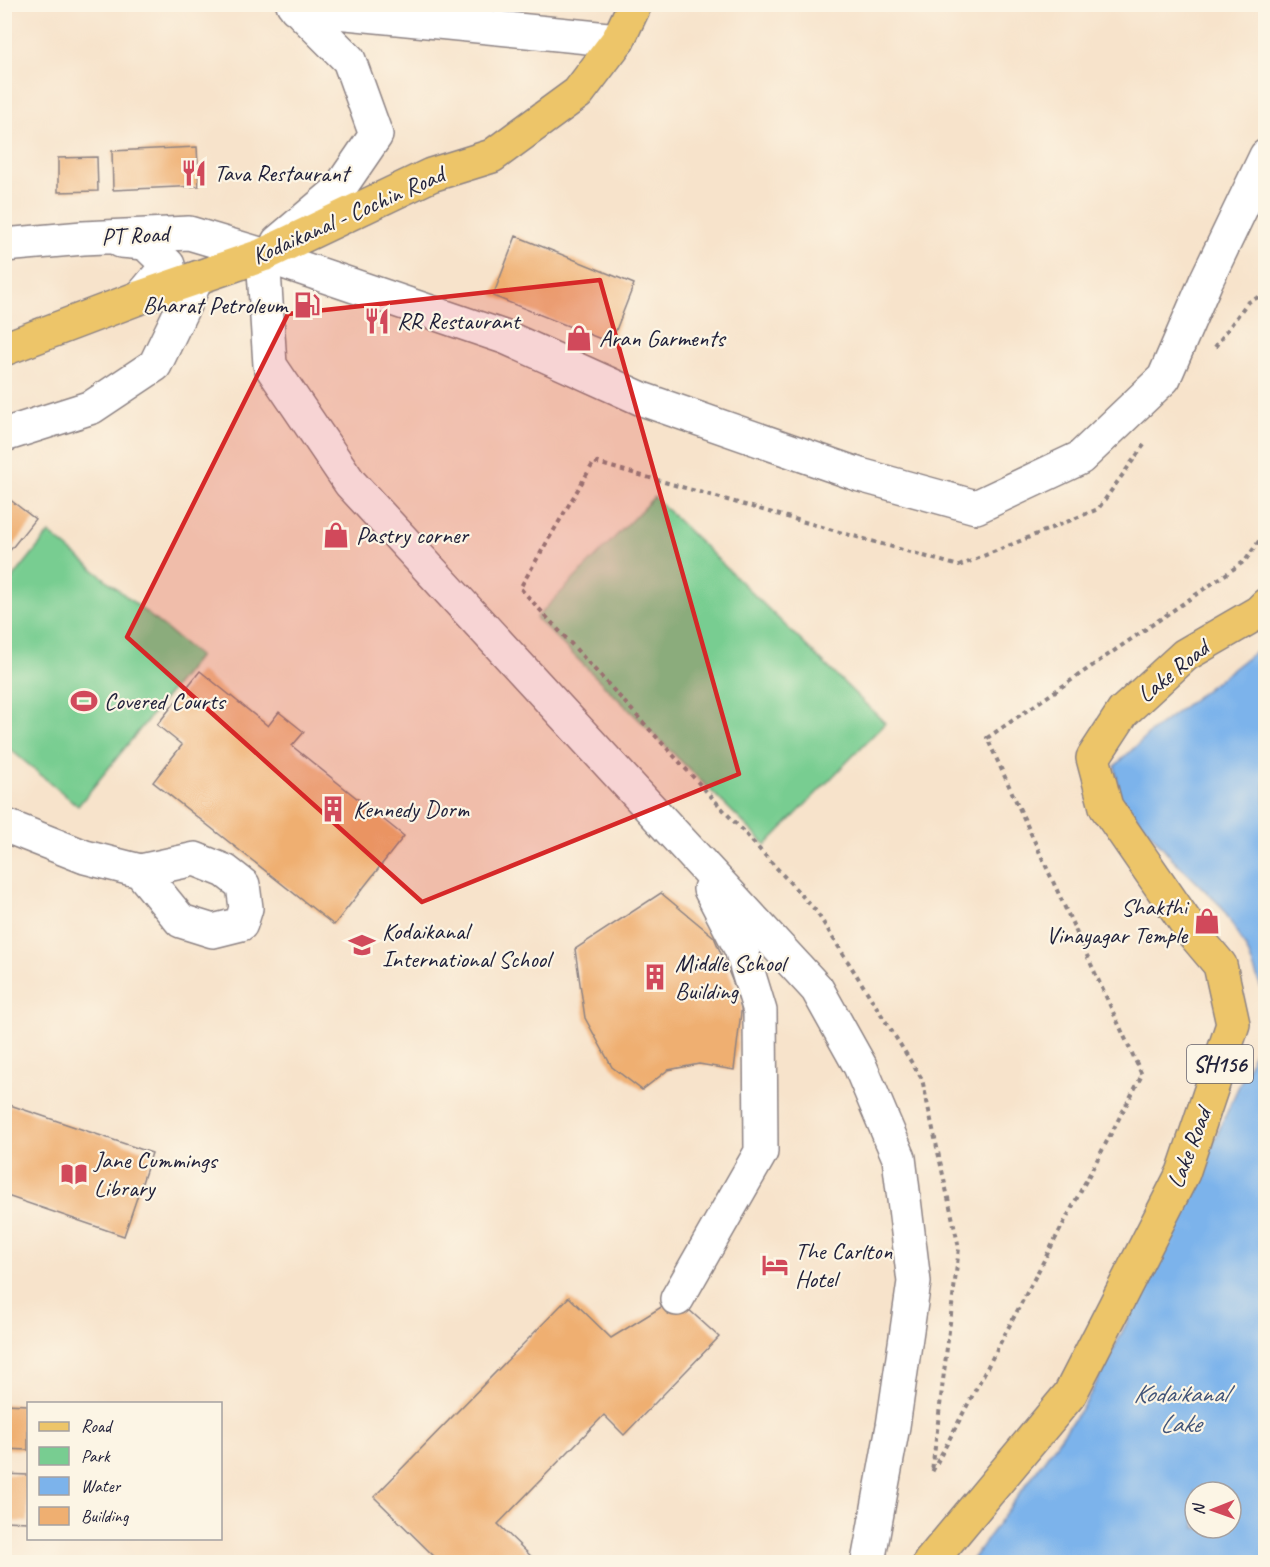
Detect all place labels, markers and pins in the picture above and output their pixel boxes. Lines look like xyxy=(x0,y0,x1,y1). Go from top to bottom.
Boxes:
restaurant icon: Tava Restaurant xyxy=(179,158,209,188)
place label: Tava Restaurant xyxy=(214,158,352,188)
place label: Bharat Petroleum xyxy=(143,290,290,320)
fuel station icon: Bharat Petroleum xyxy=(292,290,322,320)
restaurant icon: RR Restaurant xyxy=(362,306,392,336)
place label: RR Restaurant xyxy=(397,306,521,336)
shop icon: Aran Garments xyxy=(564,323,594,353)
place label: Aran Garments xyxy=(599,323,727,353)
shop icon: Pastry corner xyxy=(321,520,351,550)
place label: Pastry corner xyxy=(356,520,471,550)
sports icon: Covered Courts xyxy=(69,686,99,716)
place label: Covered Courts xyxy=(104,686,227,716)
building icon: Kennedy Dorm xyxy=(318,794,348,824)
place label: Kennedy Dorm xyxy=(353,794,470,824)
place label: Shakthi Vinayagar Temple xyxy=(1046,892,1189,950)
shop icon: Shakthi Vinayagar Temple xyxy=(1192,906,1222,936)
place label: Kodaikanal International School xyxy=(382,916,554,974)
school or university icon: Kodaikanal International School xyxy=(347,930,377,960)
place label: Middle School Building xyxy=(675,948,789,1006)
building icon: Middle School Building xyxy=(640,962,670,992)
place label: Jane Cummings Library xyxy=(93,1145,218,1203)
library icon: Jane Cummings Library xyxy=(59,1159,89,1189)
place label: The Carlton Hotel xyxy=(795,1236,893,1294)
hotel icon: The Carlton Hotel xyxy=(760,1250,790,1280)

